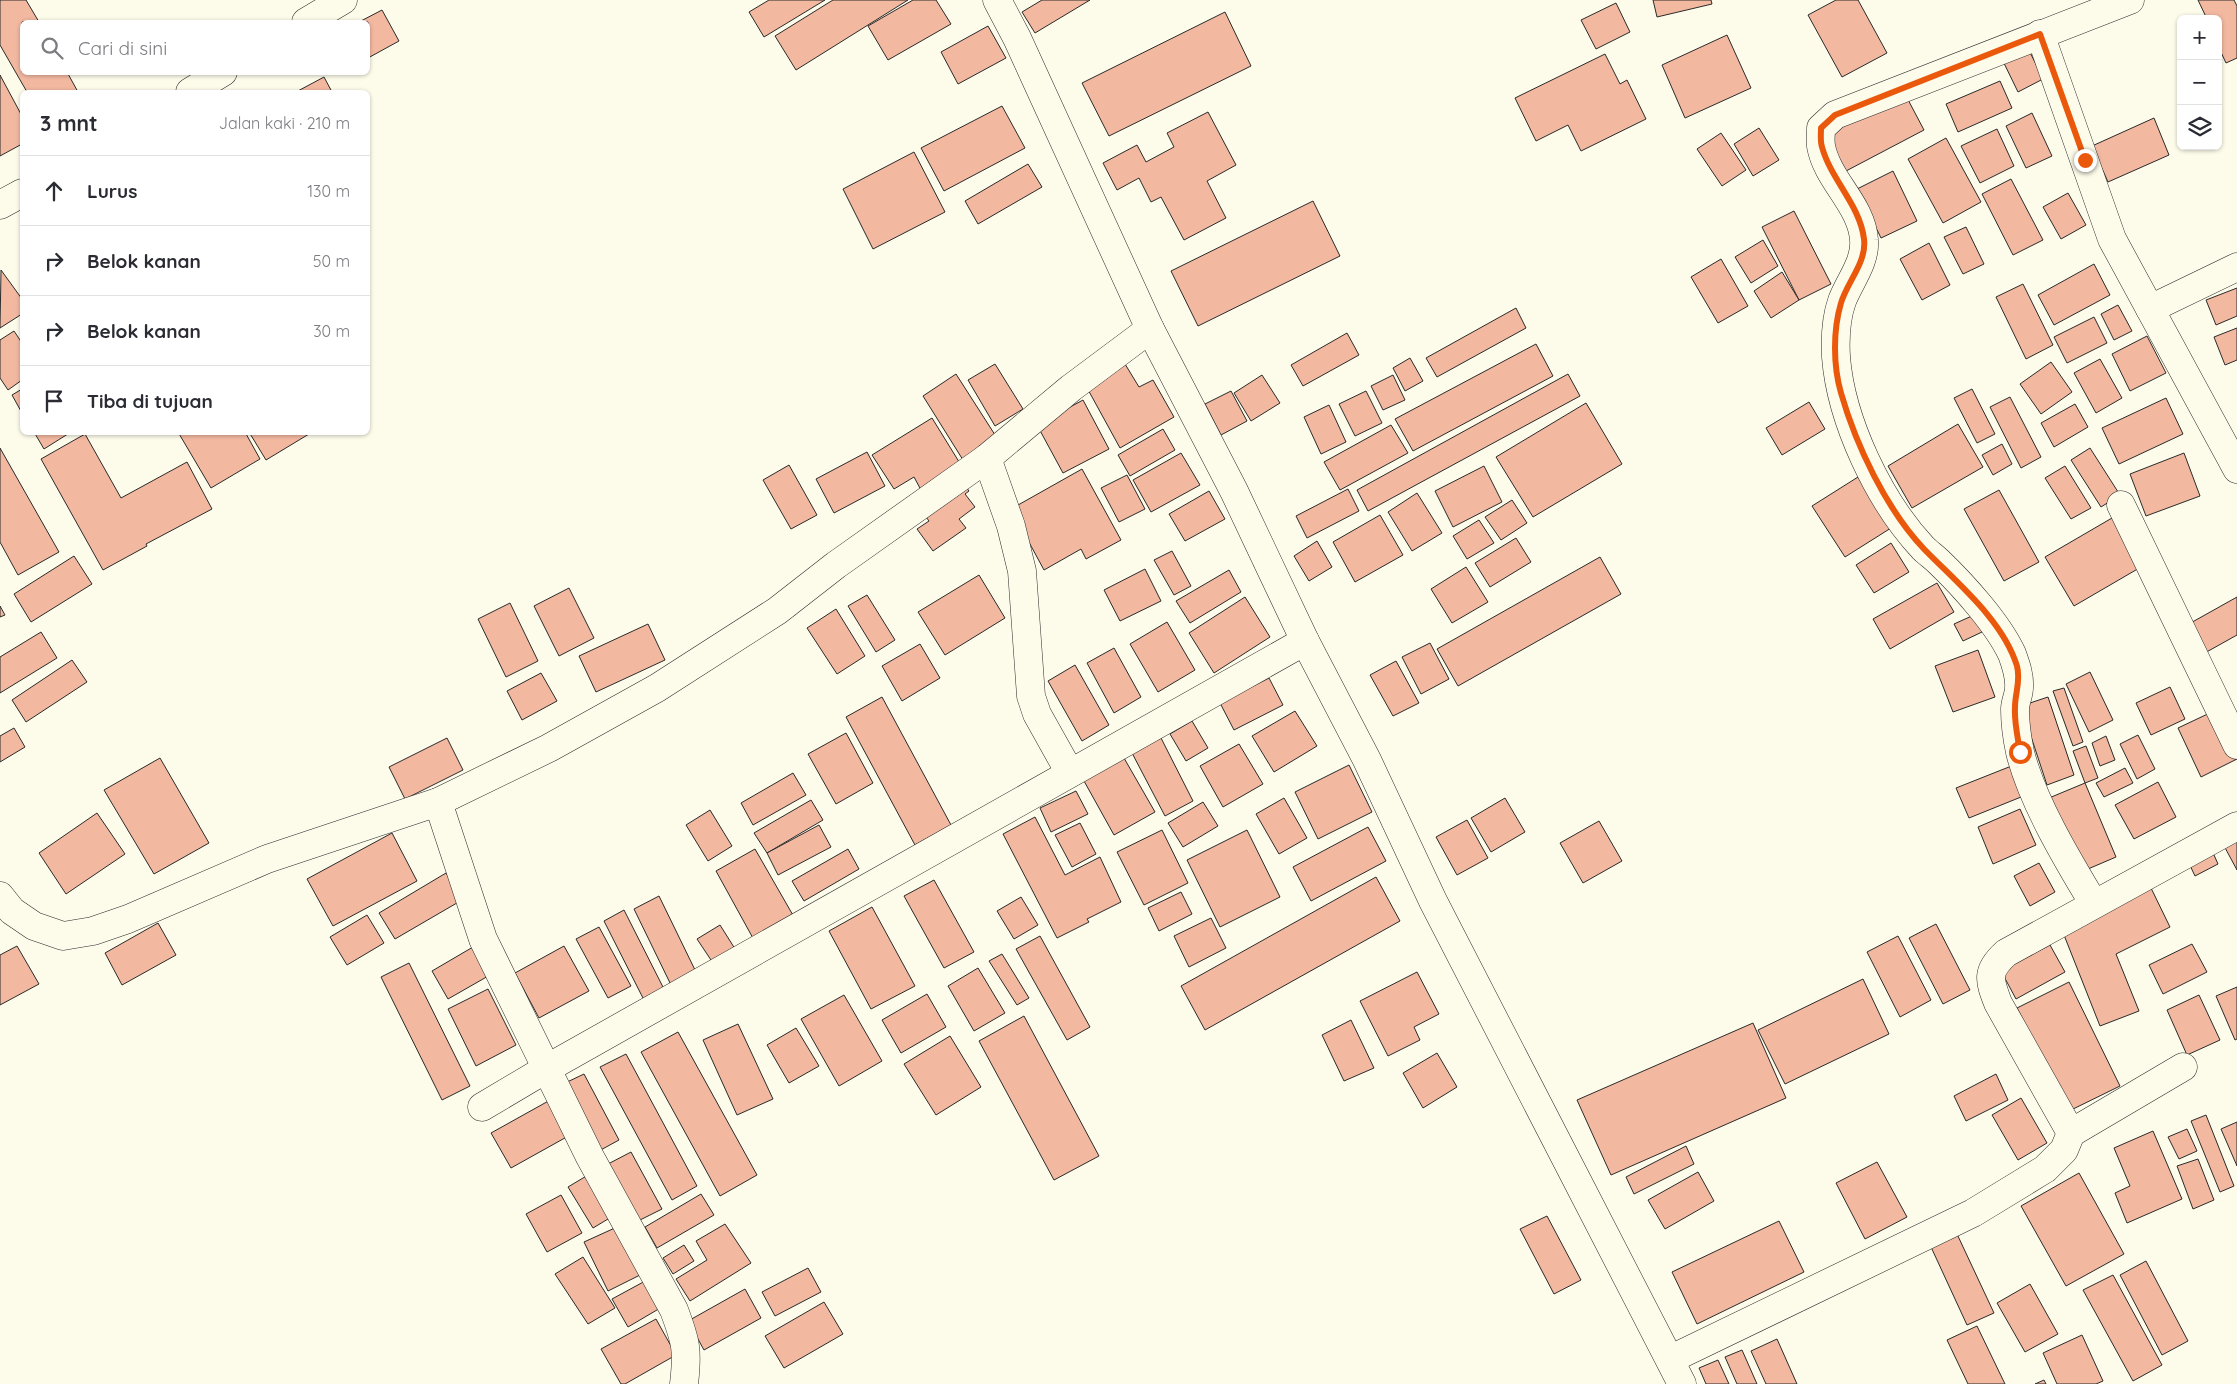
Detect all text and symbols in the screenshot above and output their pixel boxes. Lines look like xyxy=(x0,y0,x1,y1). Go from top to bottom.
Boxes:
map controls xyxy=(2177,15,2222,150)
button: + xyxy=(2177,15,2222,60)
search box xyxy=(20,20,370,75)
icon: search xyxy=(38,34,66,62)
text: Cari di sini xyxy=(78,36,167,60)
button: − xyxy=(2177,60,2222,105)
button: layers xyxy=(2177,105,2222,150)
text: 3 mnt xyxy=(40,110,98,136)
text: Jalan kaki · 210 m xyxy=(219,113,350,133)
route end xyxy=(2074,149,2097,172)
icon: ahead xyxy=(40,177,68,205)
text: Lurus xyxy=(87,179,137,203)
text: 130 m xyxy=(307,181,350,201)
icon: right xyxy=(40,247,68,275)
text: Belok kanan xyxy=(87,249,201,273)
text: 50 m xyxy=(313,251,350,271)
icon: right xyxy=(40,317,68,345)
text: Belok kanan xyxy=(87,319,201,343)
text: 30 m xyxy=(313,321,350,341)
icon: arrive xyxy=(40,387,68,415)
text: Tiba di tujuan xyxy=(87,389,213,413)
route start xyxy=(2009,741,2032,764)

